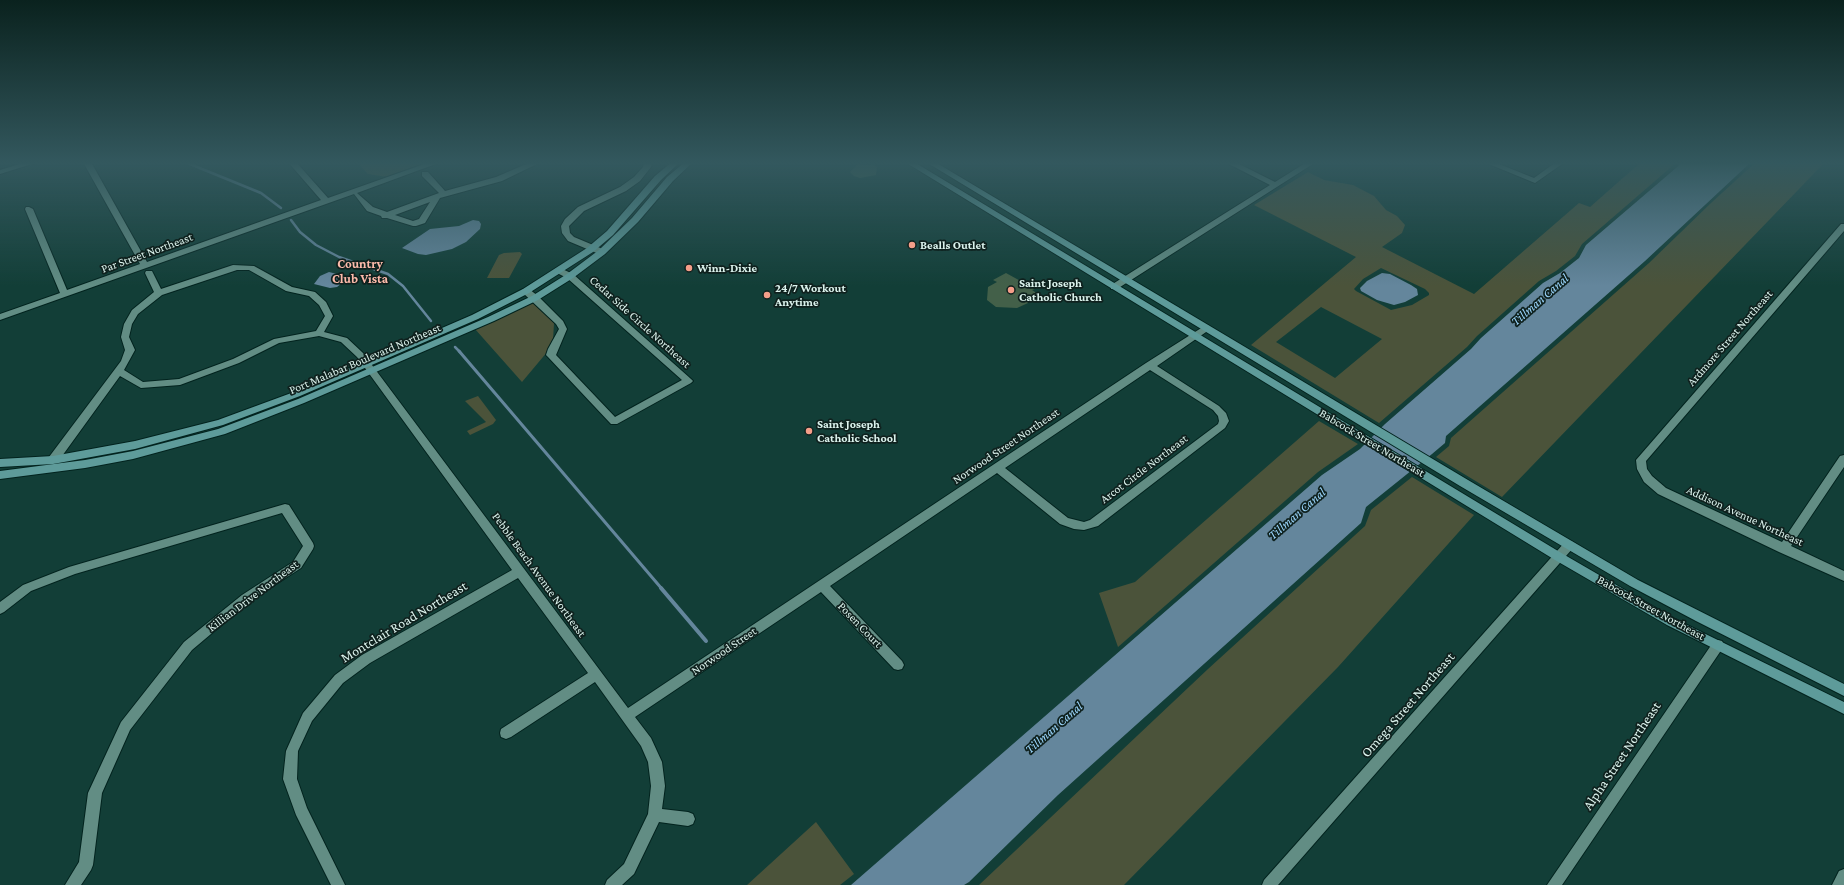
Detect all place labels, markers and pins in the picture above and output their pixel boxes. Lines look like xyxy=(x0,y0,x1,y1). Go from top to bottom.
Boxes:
place label: Bealls Outlet xyxy=(920,238,985,252)
marker: Bealls Outlet xyxy=(907,240,917,250)
place label: Winn-Dixie xyxy=(697,261,757,275)
marker: Winn-Dixie xyxy=(684,263,694,273)
place label: Saint Joseph Catholic Church xyxy=(1019,276,1102,304)
place label: 24/7 Workout Anytime xyxy=(775,281,846,309)
marker: Saint Joseph Catholic Church xyxy=(1006,285,1016,295)
marker: 24/7 Workout Anytime xyxy=(762,290,772,300)
place label: Saint Joseph Catholic School xyxy=(817,417,896,445)
marker: Saint Joseph Catholic School xyxy=(804,426,814,436)

